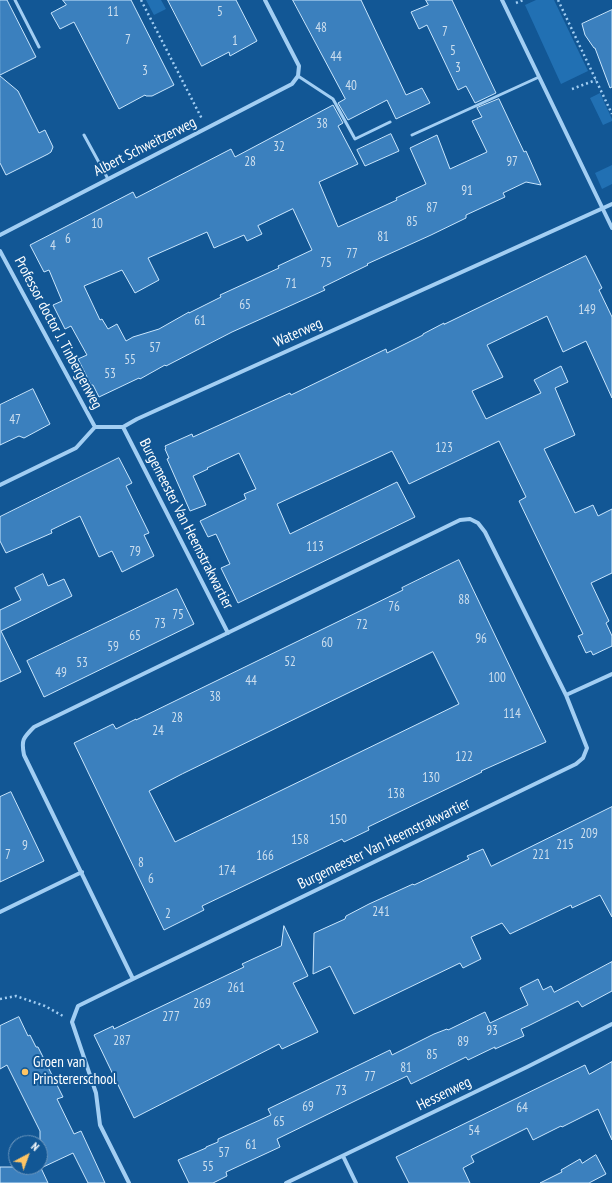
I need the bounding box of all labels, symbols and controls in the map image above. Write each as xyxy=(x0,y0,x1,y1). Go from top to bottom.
house number: 11 xyxy=(107,4,119,20)
house number: 5 xyxy=(217,4,223,20)
house number: 48 xyxy=(315,20,327,36)
house number: 7 xyxy=(442,24,448,40)
house number: 7 xyxy=(125,32,131,48)
house number: 1 xyxy=(232,33,238,49)
house number: 5 xyxy=(450,43,456,59)
house number: 44 xyxy=(330,49,342,65)
house number: 3 xyxy=(455,60,461,76)
house number: 3 xyxy=(142,63,148,79)
house number: 40 xyxy=(345,78,357,94)
street label: Albert Schweitzerweg xyxy=(91,113,199,181)
house number: 38 xyxy=(316,116,328,132)
house number: 32 xyxy=(273,139,285,155)
house number: 28 xyxy=(244,154,256,170)
house number: 97 xyxy=(506,154,518,170)
house number: 91 xyxy=(461,183,473,199)
house number: 87 xyxy=(426,200,438,216)
house number: 85 xyxy=(406,214,418,230)
house number: 10 xyxy=(91,216,103,232)
house number: 81 xyxy=(377,229,389,245)
house number: 6 xyxy=(65,231,71,247)
house number: 4 xyxy=(50,238,56,254)
house number: 77 xyxy=(346,246,358,262)
street label: Professor doctor J. Tinbergenweg xyxy=(10,254,106,412)
house number: 75 xyxy=(320,255,332,271)
house number: 71 xyxy=(285,276,297,292)
house number: 65 xyxy=(239,297,251,313)
house number: 149 xyxy=(578,302,596,318)
house number: 61 xyxy=(194,313,206,329)
street label: Waterweg xyxy=(271,314,325,352)
house number: 57 xyxy=(149,340,161,356)
house number: 55 xyxy=(124,352,136,368)
house number: 53 xyxy=(104,366,116,382)
house number: 47 xyxy=(9,412,21,428)
street label: Burgemeester Van Heemstrakwartier xyxy=(135,436,237,612)
house number: 123 xyxy=(435,440,453,456)
house number: 113 xyxy=(306,539,324,555)
house number: 79 xyxy=(129,544,141,560)
house number: 88 xyxy=(458,592,470,608)
house number: 76 xyxy=(388,599,400,615)
house number: 75 xyxy=(172,607,184,623)
house number: 73 xyxy=(154,616,166,632)
house number: 72 xyxy=(356,617,368,633)
house number: 65 xyxy=(129,628,141,644)
house number: 96 xyxy=(475,631,487,647)
house number: 60 xyxy=(321,635,333,651)
house number: 59 xyxy=(107,639,119,655)
house number: 52 xyxy=(284,654,296,670)
house number: 53 xyxy=(76,655,88,671)
house number: 49 xyxy=(55,665,67,681)
house number: 100 xyxy=(488,670,506,686)
house number: 44 xyxy=(245,673,257,689)
house number: 38 xyxy=(209,689,221,705)
house number: 114 xyxy=(503,706,521,722)
house number: 28 xyxy=(171,710,183,726)
house number: 24 xyxy=(152,723,164,739)
house number: 122 xyxy=(455,749,473,765)
house number: 130 xyxy=(422,770,440,786)
house number: 138 xyxy=(387,786,405,802)
street label: Burgemeester Van Heemstrakwartier xyxy=(295,794,473,894)
house number: 150 xyxy=(329,812,347,828)
house number: 209 xyxy=(580,826,598,842)
house number: 158 xyxy=(291,832,309,848)
house number: 215 xyxy=(556,837,574,853)
house number: 9 xyxy=(22,838,28,854)
house number: 7 xyxy=(5,847,11,863)
house number: 221 xyxy=(532,847,550,863)
house number: 166 xyxy=(256,848,274,864)
house number: 8 xyxy=(138,855,144,871)
house number: 174 xyxy=(218,863,236,879)
house number: 6 xyxy=(148,871,154,887)
house number: 241 xyxy=(372,904,390,920)
house number: 2 xyxy=(165,906,171,922)
house number: 261 xyxy=(227,980,245,996)
house number: 269 xyxy=(193,996,211,1012)
house number: 277 xyxy=(162,1009,180,1025)
house number: 93 xyxy=(486,1023,498,1039)
house number: 287 xyxy=(113,1033,131,1049)
house number: 89 xyxy=(457,1034,469,1050)
house number: 85 xyxy=(426,1047,438,1063)
place label: Groen van Prinstererschool xyxy=(33,1054,116,1089)
house number: 81 xyxy=(400,1060,412,1076)
marker: Groen van Prinstererschool xyxy=(20,1067,30,1077)
house number: 77 xyxy=(364,1069,376,1085)
street label: Hessenweg xyxy=(414,1073,474,1115)
house number: 73 xyxy=(335,1083,347,1099)
house number: 69 xyxy=(302,1099,314,1115)
house number: 64 xyxy=(516,1100,528,1116)
house number: 65 xyxy=(273,1114,285,1130)
house number: 54 xyxy=(468,1123,480,1139)
north arrow xyxy=(8,1135,48,1175)
house number: 61 xyxy=(245,1137,257,1153)
text: N xyxy=(28,1139,42,1154)
house number: 57 xyxy=(218,1145,230,1161)
house number: 55 xyxy=(202,1159,214,1175)

